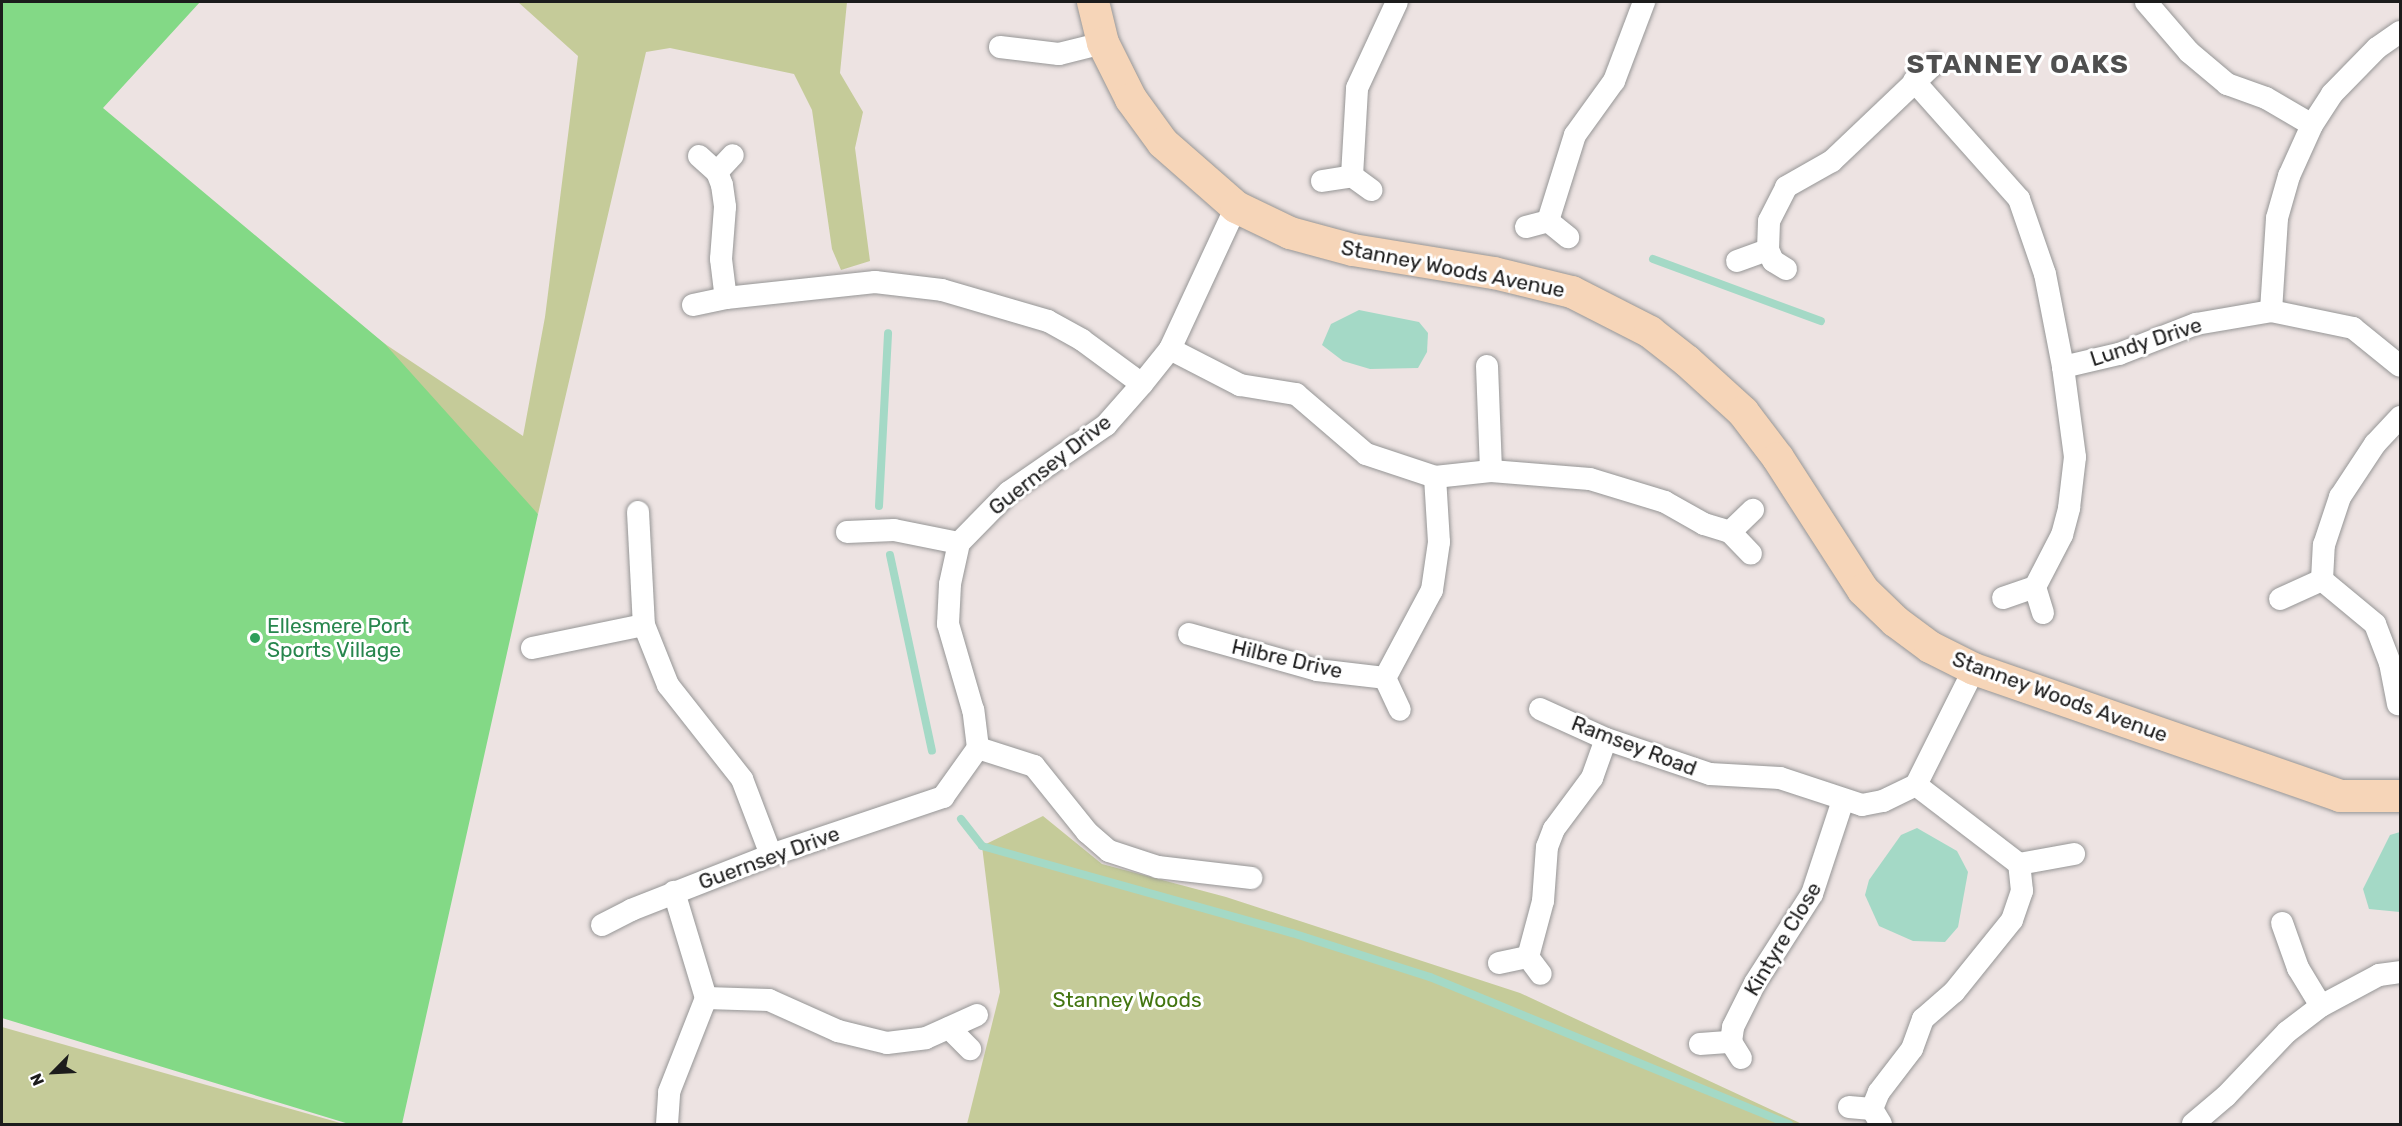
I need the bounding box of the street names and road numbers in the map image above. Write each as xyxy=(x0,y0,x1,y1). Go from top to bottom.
street label: Stanney Woods Avenue xyxy=(1338,235,1568,303)
street label: Lundy Drive xyxy=(2087,312,2205,372)
street label: Guernsey Drive xyxy=(984,409,1116,521)
street label: Hilbre Drive xyxy=(1229,634,1345,684)
street label: Stanney Woods Avenue xyxy=(1948,646,2172,748)
street label: Ramsey Road xyxy=(1568,710,1700,782)
street label: Guernsey Drive xyxy=(695,821,843,895)
street label: Kintyre Close xyxy=(1739,877,1827,1001)

